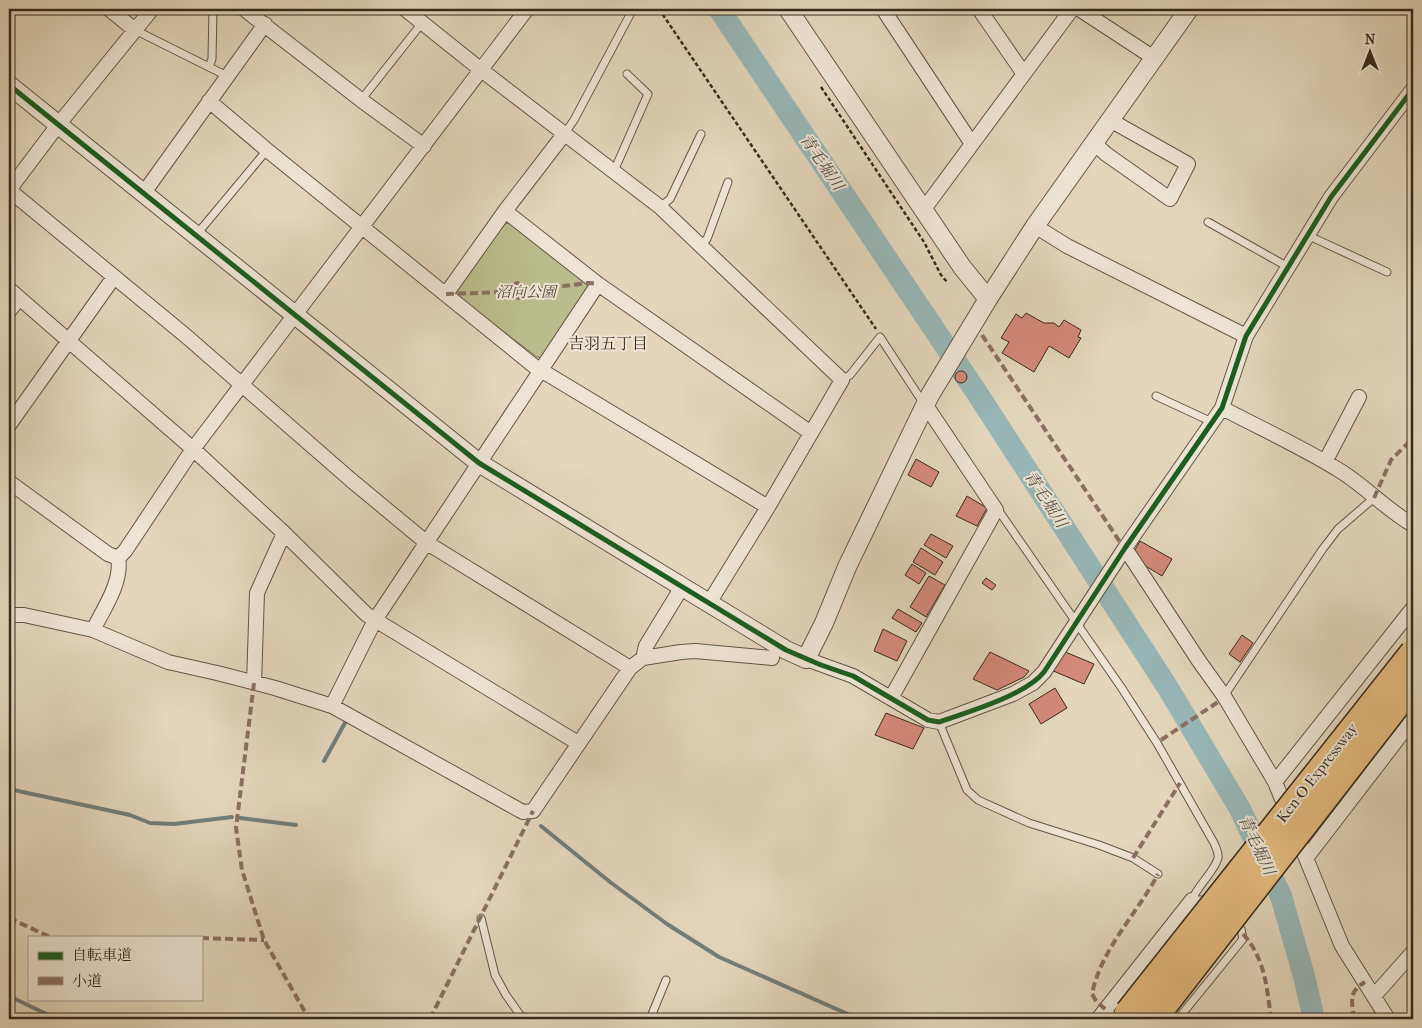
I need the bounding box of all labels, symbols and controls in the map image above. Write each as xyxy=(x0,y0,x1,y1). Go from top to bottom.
north arrow xyxy=(1344,28,1394,78)
text: N xyxy=(1365,31,1376,48)
water label: 青毛堀川 xyxy=(796,130,849,195)
park label: 沼向公園 xyxy=(496,283,559,301)
district label: 吉羽五丁目 xyxy=(568,334,648,353)
water label: 青毛堀川 xyxy=(1021,467,1072,533)
street label: Ken-O Expressway xyxy=(1273,719,1362,826)
water label: 青毛堀川 xyxy=(1235,812,1280,880)
legend xyxy=(28,936,202,1000)
text: 自転車道 xyxy=(72,946,132,964)
text: 小道 xyxy=(72,972,102,990)

